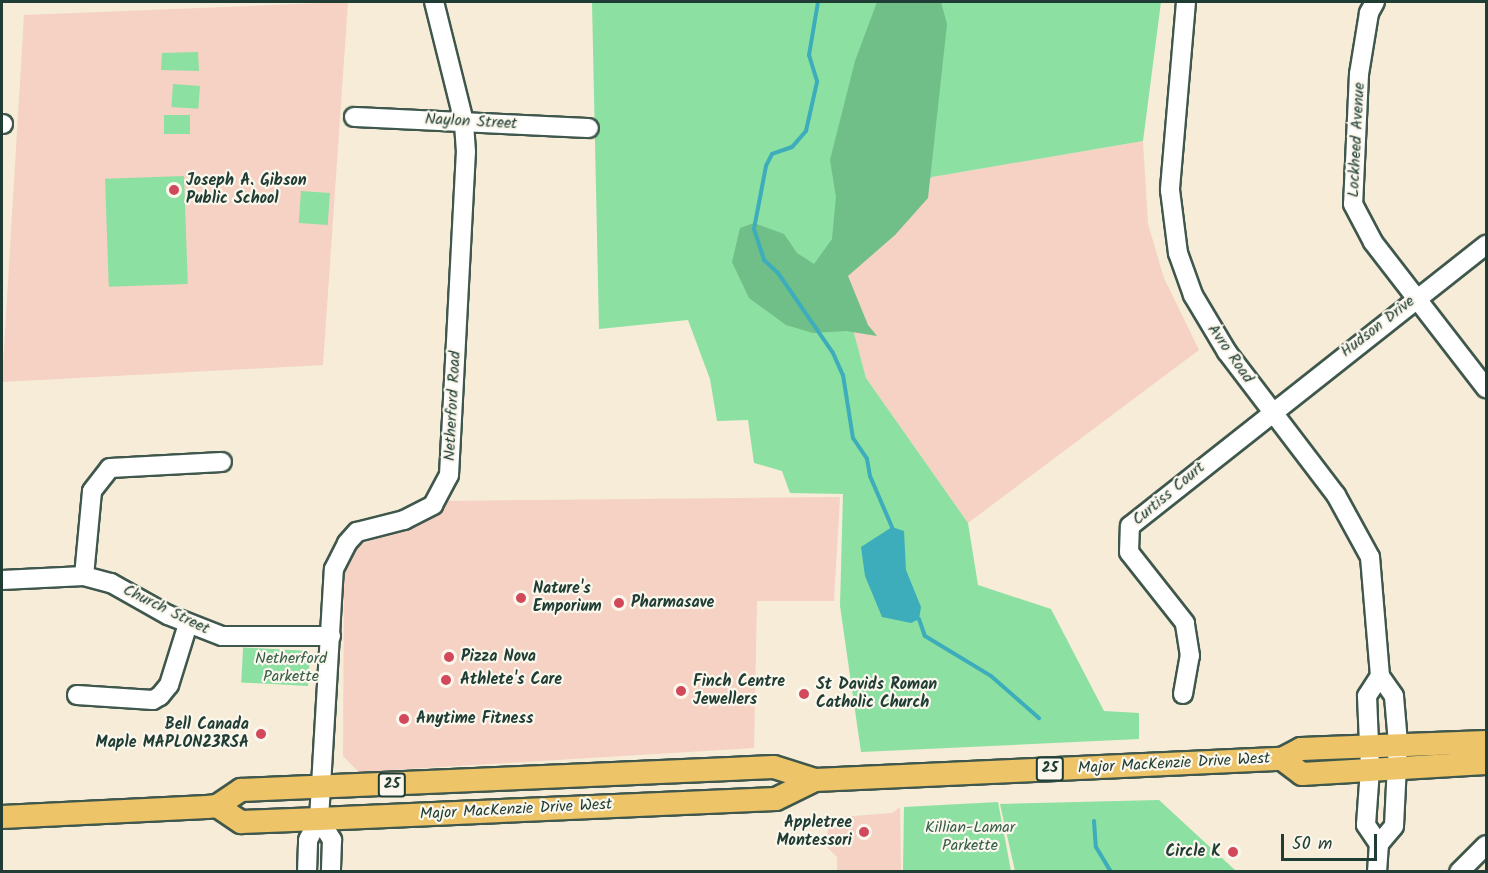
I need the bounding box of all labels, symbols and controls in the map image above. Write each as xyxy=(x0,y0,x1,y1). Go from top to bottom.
street label: Lockheed Avenue xyxy=(1344,82,1370,198)
street label: Naylon Street xyxy=(424,110,518,134)
place label: Joseph A. Gibson Public School xyxy=(186,171,307,209)
marker: Joseph A. Gibson Public School xyxy=(167,183,181,197)
street label: Hudson Drive xyxy=(1337,292,1419,362)
street label: Avro Road xyxy=(1203,321,1257,387)
street label: Netherford Road xyxy=(441,350,465,462)
street label: Curtiss Court xyxy=(1129,458,1209,530)
place label: Nature's Emporium xyxy=(533,579,602,617)
street label: Church Street xyxy=(120,581,212,639)
marker: Nature's Emporium xyxy=(514,591,528,605)
place label: Pharmasave xyxy=(631,593,714,613)
marker: Pharmasave xyxy=(612,596,626,610)
place label: Pizza Nova xyxy=(461,647,536,667)
park label: Netherford Parkette xyxy=(255,649,327,687)
marker: Pizza Nova xyxy=(442,650,456,664)
place label: Athlete's Care xyxy=(460,670,562,690)
marker: Athlete's Care xyxy=(437,671,455,689)
place label: Finch Centre Jewellers xyxy=(693,672,785,710)
place label: St Davids Roman Catholic Church xyxy=(816,675,937,713)
marker: Finch Centre Jewellers xyxy=(674,684,688,698)
marker: St Davids Roman Catholic Church xyxy=(797,687,811,701)
place label: Anytime Fitness xyxy=(416,709,533,729)
marker: Anytime Fitness xyxy=(397,712,411,726)
place label: Bell Canada Maple MAPLON23RSA xyxy=(96,715,249,753)
marker: Bell Canada Maple MAPLON23RSA xyxy=(254,727,268,741)
street label: Major MacKenzie Drive West xyxy=(1077,749,1271,779)
road number: 25 xyxy=(1035,757,1065,781)
road number: 25 xyxy=(377,773,407,797)
street label: Major MacKenzie Drive West xyxy=(419,795,613,825)
place label: Appletree Montessori xyxy=(777,813,852,851)
park label: Killian-Lamar Parkette xyxy=(925,818,1015,856)
scale bar xyxy=(1284,822,1380,860)
marker: Appletree Montessori xyxy=(857,825,871,839)
text: 50 m xyxy=(1292,830,1332,859)
place label: Circle K xyxy=(1165,842,1221,862)
marker: Circle K xyxy=(1226,845,1240,859)

